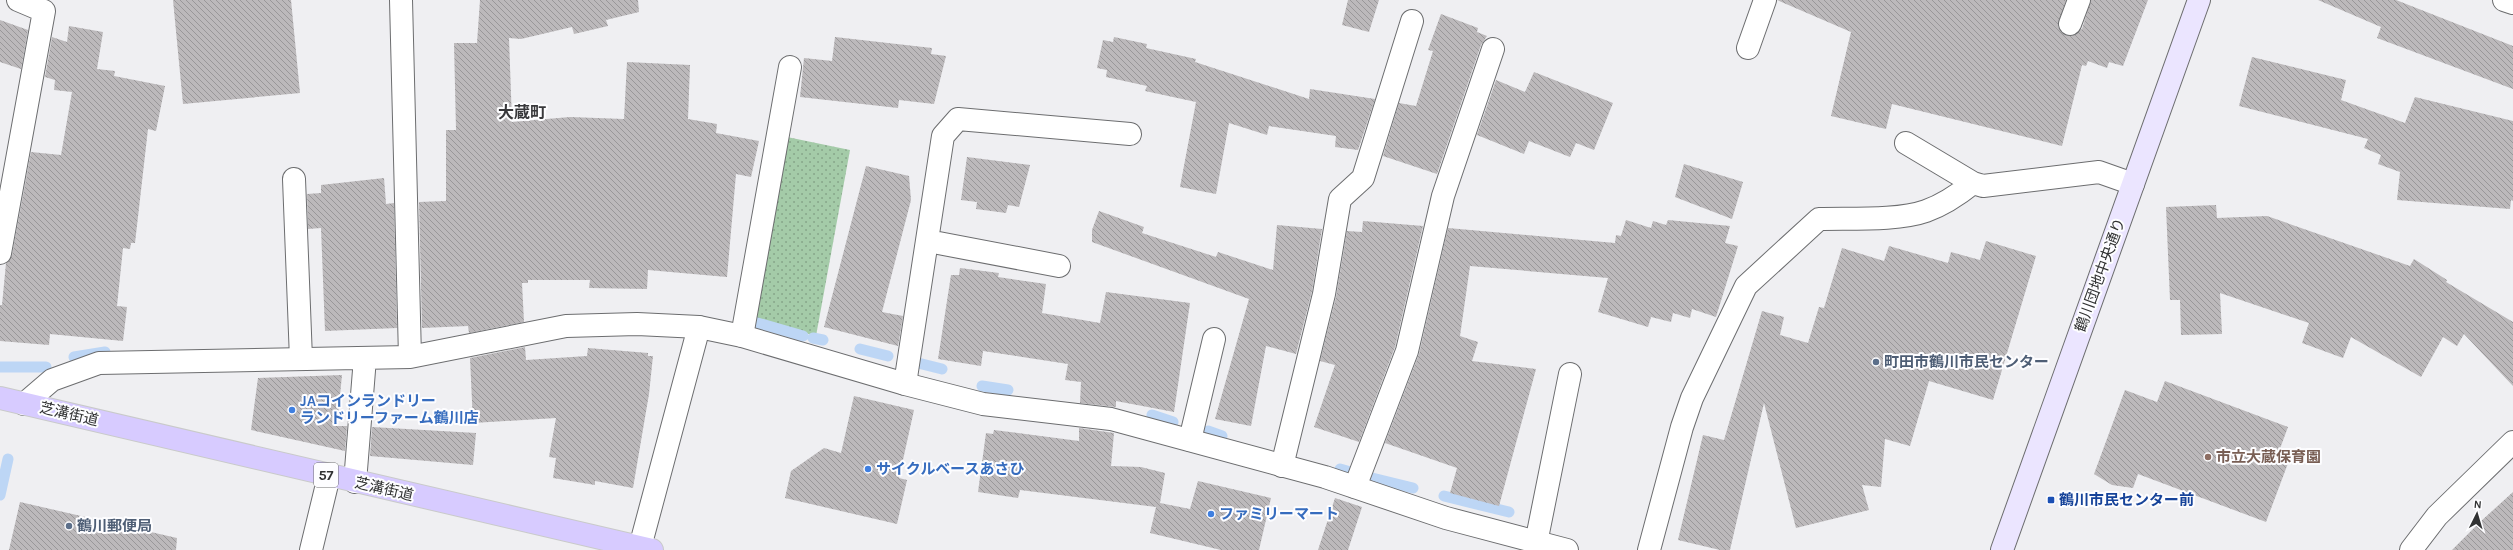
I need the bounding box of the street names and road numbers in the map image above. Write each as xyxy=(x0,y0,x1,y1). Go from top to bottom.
street label: 鶴川団地中央通り xyxy=(2071,216,2129,334)
street label: 芝溝街道 xyxy=(38,398,100,430)
road number: 57 xyxy=(314,463,338,487)
street label: 芝溝街道 xyxy=(353,473,415,505)

